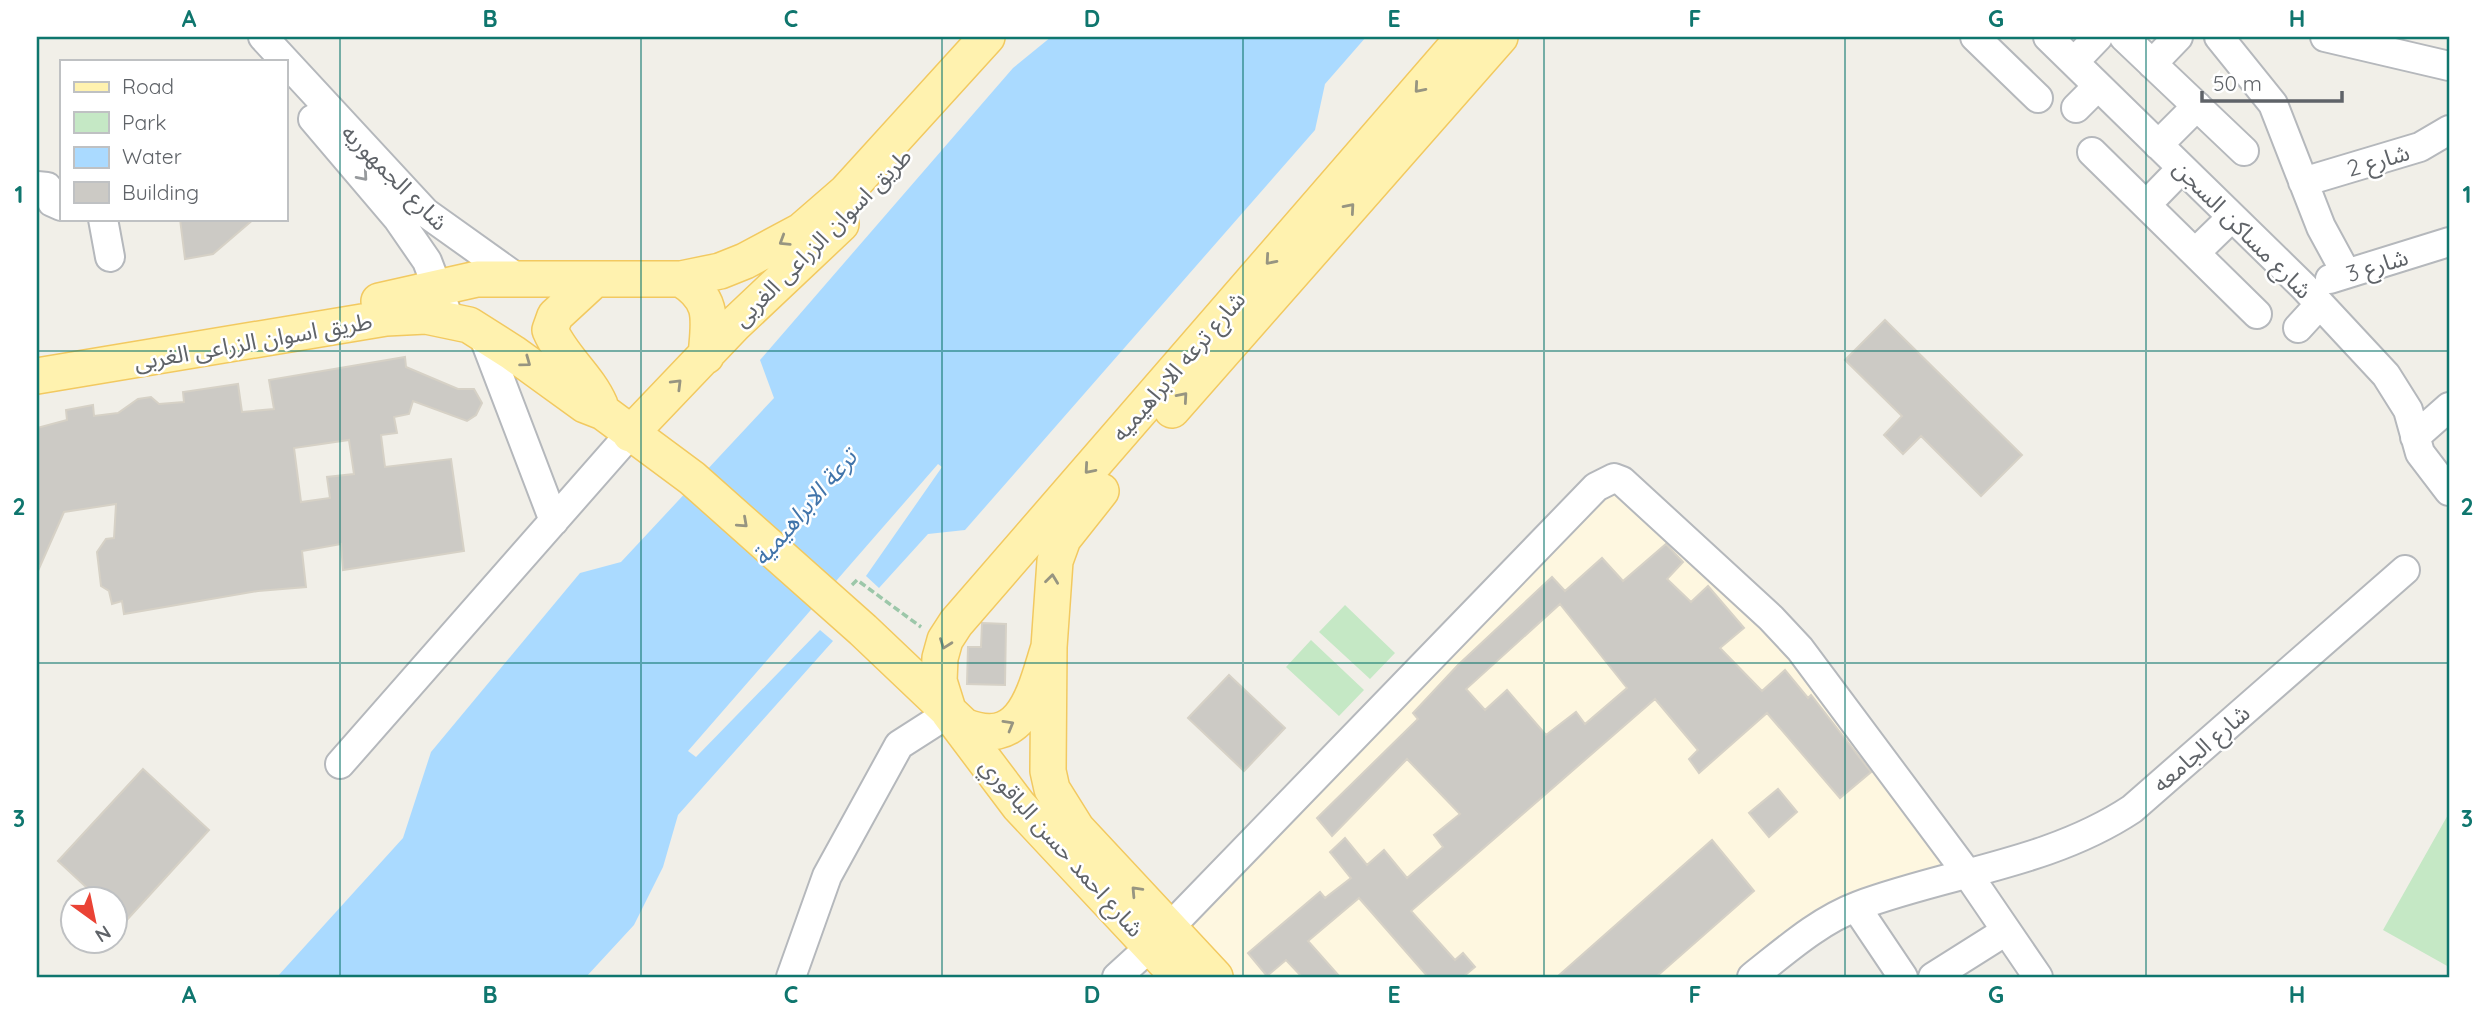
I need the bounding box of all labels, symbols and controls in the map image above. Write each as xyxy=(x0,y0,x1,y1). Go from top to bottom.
text: A xyxy=(182,4,197,33)
text: B xyxy=(482,4,498,33)
text: C xyxy=(784,4,798,33)
text: D xyxy=(1084,4,1100,33)
text: E xyxy=(1387,4,1401,33)
text: F xyxy=(1689,4,1701,33)
text: G xyxy=(1988,4,2004,33)
text: H xyxy=(2289,4,2305,33)
legend xyxy=(60,60,287,220)
scale bar xyxy=(2202,60,2342,104)
text: 50 m xyxy=(2213,70,2262,96)
text: Road xyxy=(122,73,174,99)
one-way arrow xyxy=(1415,80,1427,93)
text: Park xyxy=(122,109,166,135)
street label: شارع الجمهوريه xyxy=(334,118,454,238)
street label: شارع 2 xyxy=(2343,137,2414,186)
street label: طريق اسوان الزراعى الغربى xyxy=(726,141,918,333)
text: Water xyxy=(122,143,182,169)
street label: شارع مساكن السجن xyxy=(2165,154,2318,307)
one-way arrow xyxy=(355,168,367,181)
text: Building xyxy=(122,179,199,205)
text: 1 xyxy=(15,180,23,209)
text: 1 xyxy=(2463,180,2471,209)
one-way arrow xyxy=(1342,203,1354,216)
one-way arrow xyxy=(779,233,792,246)
street label: شارع 3 xyxy=(2343,242,2412,291)
one-way arrow xyxy=(1266,252,1278,265)
street label: شارع ترعه الابراهيميه xyxy=(1105,285,1253,449)
street label: طريق اسوان الزراعى الغربى xyxy=(132,306,374,376)
one-way arrow xyxy=(518,354,531,366)
one-way arrow xyxy=(669,380,682,393)
one-way arrow xyxy=(1175,392,1187,405)
water label: ترعة الابراهيمية xyxy=(745,440,865,571)
one-way arrow xyxy=(1085,461,1097,474)
text: 2 xyxy=(12,492,26,521)
text: 2 xyxy=(2460,492,2474,521)
one-way arrow xyxy=(735,515,748,527)
one-way arrow xyxy=(1045,573,1060,584)
one-way arrow xyxy=(939,637,953,650)
street label: شارع الجامعه xyxy=(2147,698,2257,800)
one-way arrow xyxy=(1002,720,1015,733)
street label: شارع احمد حسن الباقوري xyxy=(971,751,1150,945)
text: 3 xyxy=(13,804,25,833)
text: 3 xyxy=(2461,804,2473,833)
north arrow xyxy=(60,884,130,954)
one-way arrow xyxy=(1131,886,1144,899)
text: N xyxy=(91,920,116,948)
text: A xyxy=(182,980,197,1009)
text: B xyxy=(482,980,498,1009)
text: C xyxy=(784,980,798,1009)
text: D xyxy=(1084,980,1100,1009)
text: E xyxy=(1387,980,1401,1009)
text: F xyxy=(1689,980,1701,1009)
text: G xyxy=(1988,980,2004,1009)
text: H xyxy=(2289,980,2305,1009)

